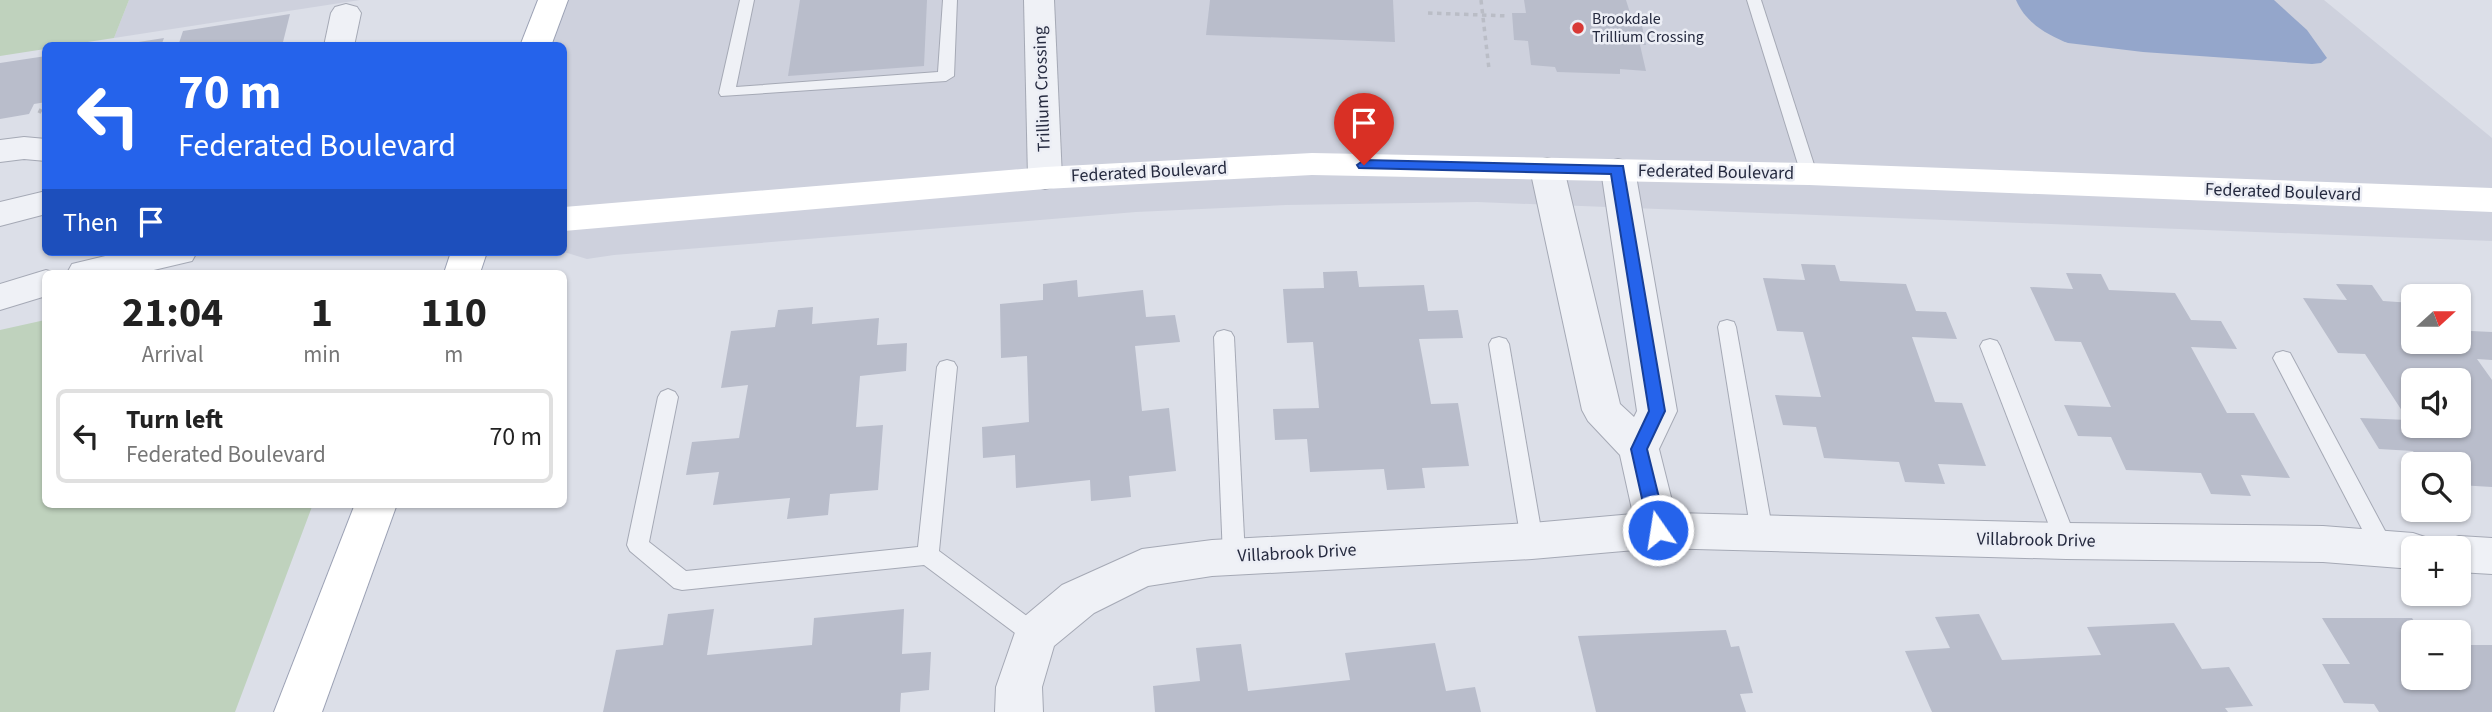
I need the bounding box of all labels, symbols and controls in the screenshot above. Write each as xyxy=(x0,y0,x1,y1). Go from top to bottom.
place label: Brookdale Trillium Crossing xyxy=(1592,8,1704,48)
marker: Brookdale Trillium Crossing xyxy=(1570,20,1586,36)
street label: Trillium Crossing xyxy=(1027,26,1057,152)
text: 70 m xyxy=(178,58,282,128)
icon: left xyxy=(63,70,154,161)
pin xyxy=(1334,93,1394,165)
icon: arrive xyxy=(1345,104,1383,142)
text: Federated Boulevard xyxy=(178,123,456,169)
street label: Federated Boulevard xyxy=(1070,155,1228,189)
street label: Federated Boulevard xyxy=(1638,158,1794,186)
street label: Federated Boulevard xyxy=(2204,177,2362,207)
icon: arrive xyxy=(132,203,170,241)
text: Then xyxy=(63,204,118,241)
text: 21:04 xyxy=(122,283,223,343)
text: 1 xyxy=(311,283,333,343)
text: 110 xyxy=(420,283,487,343)
north arrow xyxy=(2401,284,2471,354)
map controls xyxy=(2401,284,2471,690)
text: Arrival xyxy=(142,338,204,371)
text: min xyxy=(303,338,341,371)
text: m xyxy=(444,338,463,371)
button: sound xyxy=(2401,368,2471,438)
text: Turn left xyxy=(126,401,223,438)
icon: left xyxy=(67,417,105,455)
text: 70 m xyxy=(489,418,542,455)
text: Federated Boulevard xyxy=(126,438,326,471)
button: search xyxy=(2401,452,2471,522)
position arrow xyxy=(1621,493,1695,567)
street label: Villabrook Drive xyxy=(1976,526,2096,554)
button: + xyxy=(2401,536,2471,606)
street label: Villabrook Drive xyxy=(1237,537,1357,569)
button: − xyxy=(2401,620,2471,690)

